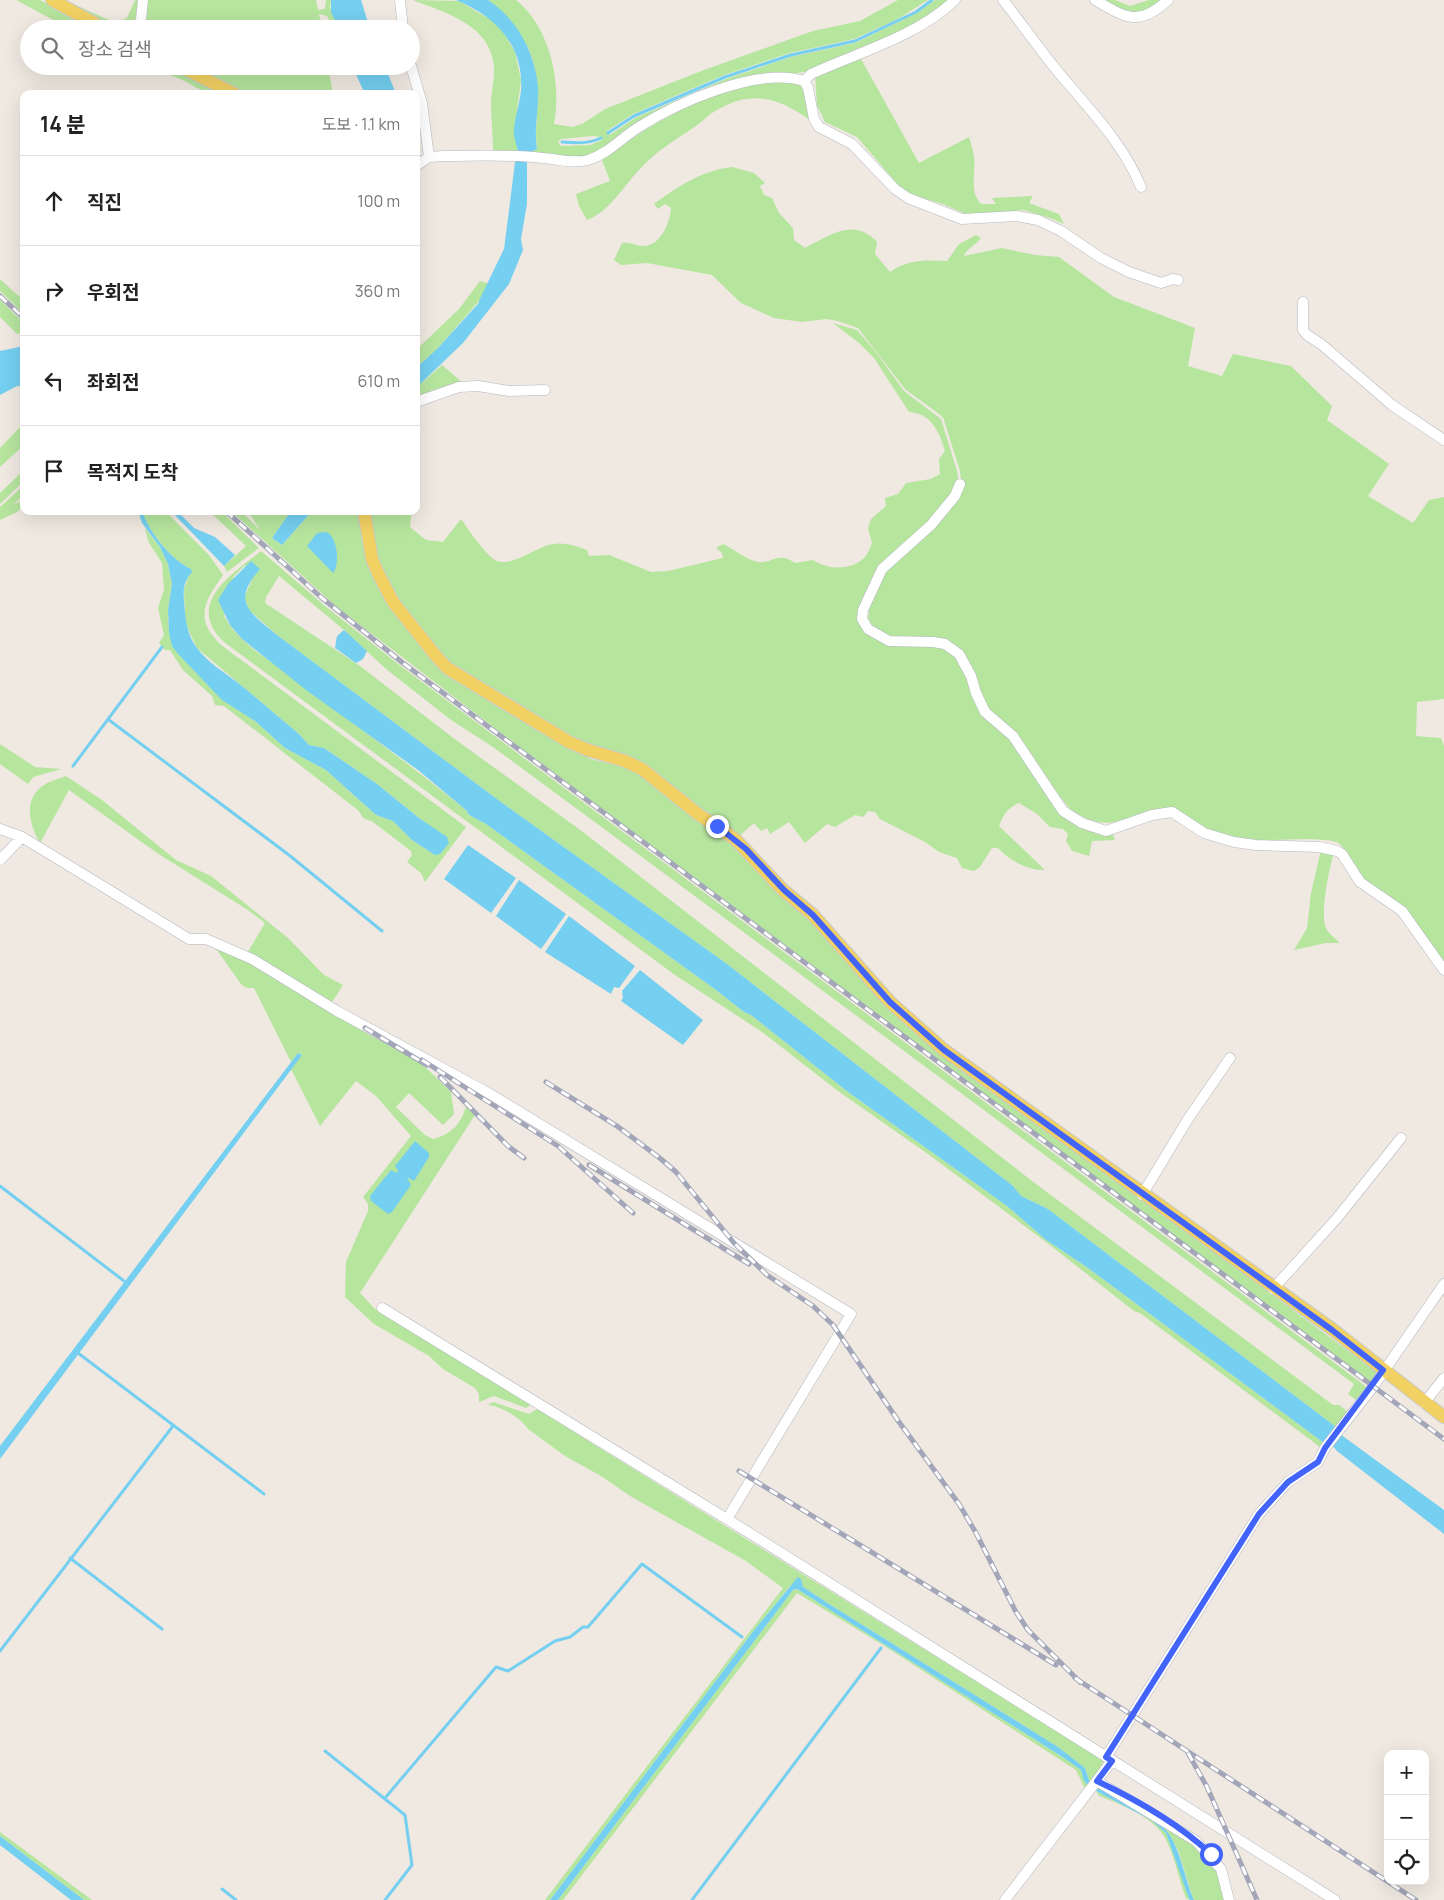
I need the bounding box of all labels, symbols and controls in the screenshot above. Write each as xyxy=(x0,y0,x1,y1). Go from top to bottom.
search box xyxy=(20,20,420,75)
icon: search xyxy=(38,34,66,62)
text: 장소 검색 xyxy=(78,36,152,62)
text: 14 분 xyxy=(40,110,86,138)
text: 도보 · 1.1 km xyxy=(322,113,400,135)
icon: ahead xyxy=(40,187,68,215)
text: 직진 xyxy=(87,189,122,215)
text: 100 m xyxy=(357,190,400,212)
icon: right xyxy=(40,277,68,305)
text: 우회전 xyxy=(87,279,139,305)
text: 360 m xyxy=(355,280,400,302)
icon: left xyxy=(40,367,68,395)
text: 좌회전 xyxy=(87,369,139,395)
text: 610 m xyxy=(358,370,400,392)
icon: arrive xyxy=(40,457,68,485)
text: 목적지 도착 xyxy=(87,459,178,485)
route end xyxy=(706,815,729,838)
map controls xyxy=(1384,1750,1429,1885)
button: + xyxy=(1384,1750,1429,1795)
button: − xyxy=(1384,1795,1429,1840)
button: locate xyxy=(1384,1840,1429,1885)
route start xyxy=(1200,1843,1223,1866)

